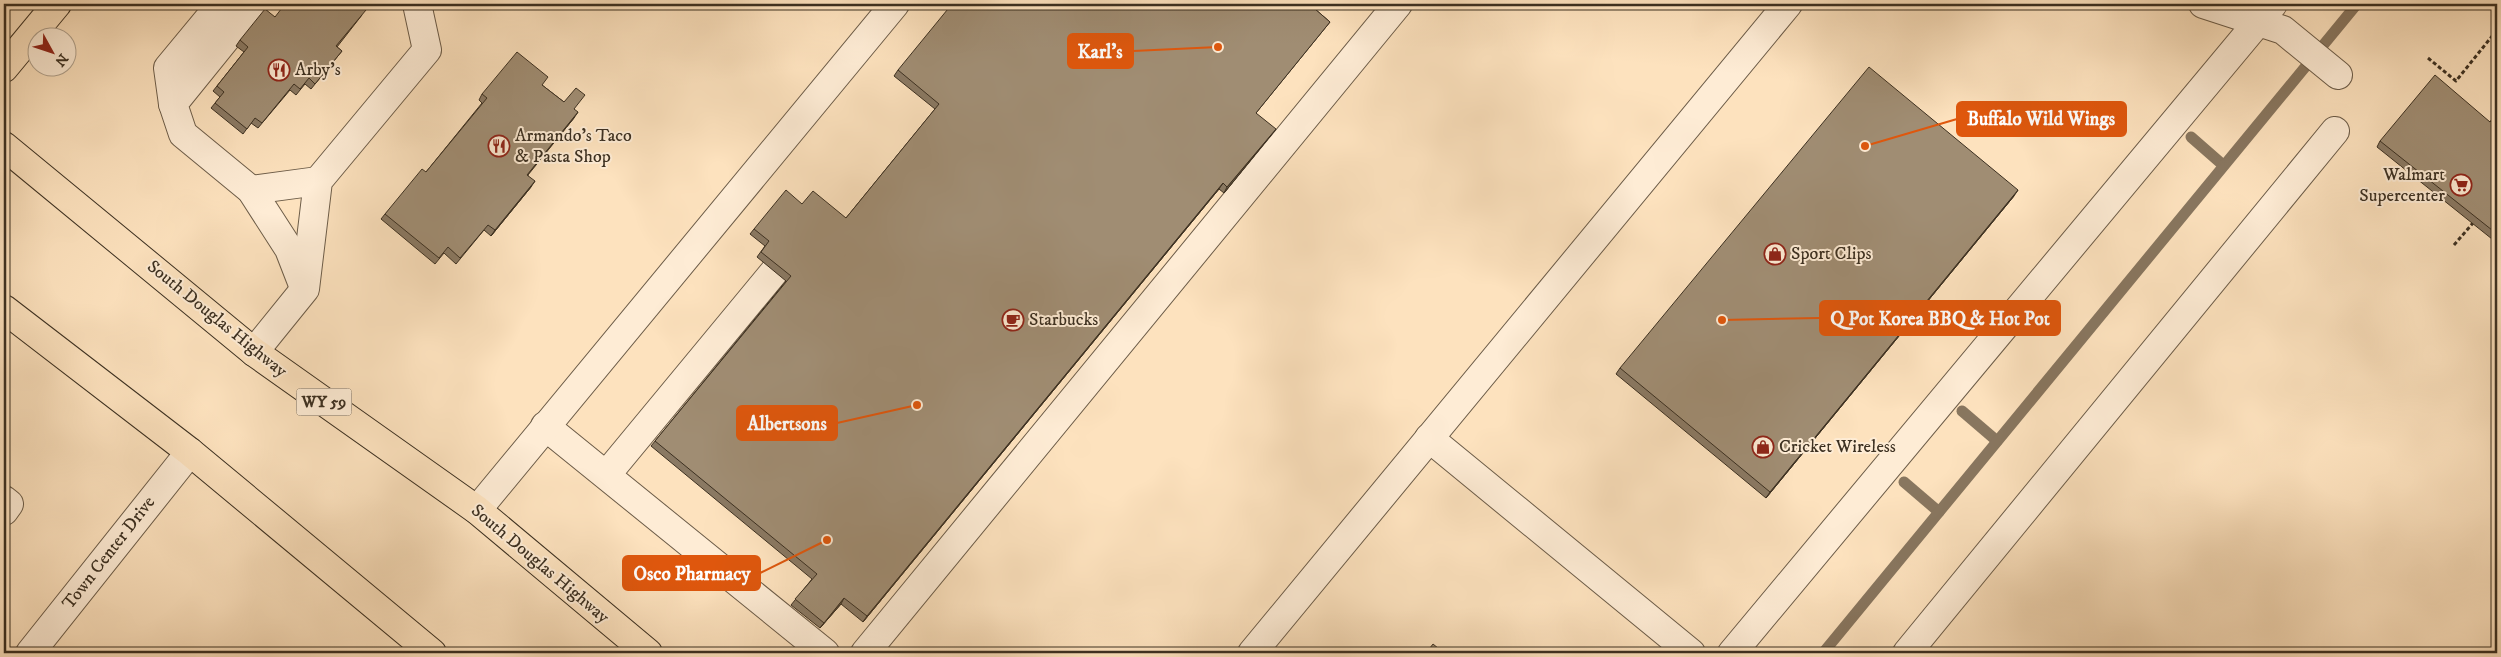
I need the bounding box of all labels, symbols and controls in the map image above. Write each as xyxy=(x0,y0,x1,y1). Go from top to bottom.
north arrow xyxy=(28,28,78,78)
callout: Karl's xyxy=(1068,34,1133,68)
text: Karl's xyxy=(1077,41,1123,64)
text: N xyxy=(50,50,72,70)
restaurant icon: Arby's xyxy=(267,58,291,82)
place label: Arby's xyxy=(295,59,341,81)
callout: Buffalo Wild Wings xyxy=(1957,102,2126,136)
text: Buffalo Wild Wings xyxy=(1967,108,2116,131)
place label: Armando's Taco & Pasta Shop xyxy=(515,125,632,168)
restaurant icon: Armando's Taco & Pasta Shop xyxy=(487,134,511,158)
place label: Walmart Supercenter xyxy=(2359,164,2445,207)
supermarket icon: Walmart Supercenter xyxy=(2449,173,2473,197)
shop icon: Sport Clips xyxy=(1763,242,1787,266)
place label: Sport Clips xyxy=(1791,243,1872,265)
street label: South Douglas Highway xyxy=(142,256,292,383)
callout: Q Pot Korea BBQ & Hot Pot xyxy=(1820,301,2060,335)
cafe icon: Starbucks xyxy=(1001,308,1025,332)
text: Q Pot Korea BBQ & Hot Pot xyxy=(1830,308,2051,331)
place label: Starbucks xyxy=(1029,309,1098,331)
road number: WY 59 xyxy=(296,388,352,416)
callout: Albertsons xyxy=(737,406,837,440)
text: Albertsons xyxy=(746,413,827,436)
shop icon: Cricket Wireless xyxy=(1751,435,1775,459)
place label: Cricket Wireless xyxy=(1779,436,1896,458)
street label: Town Center Drive xyxy=(58,492,160,614)
street label: South Douglas Highway xyxy=(466,500,614,629)
callout: Osco Pharmacy xyxy=(623,556,760,590)
text: Osco Pharmacy xyxy=(634,563,751,586)

